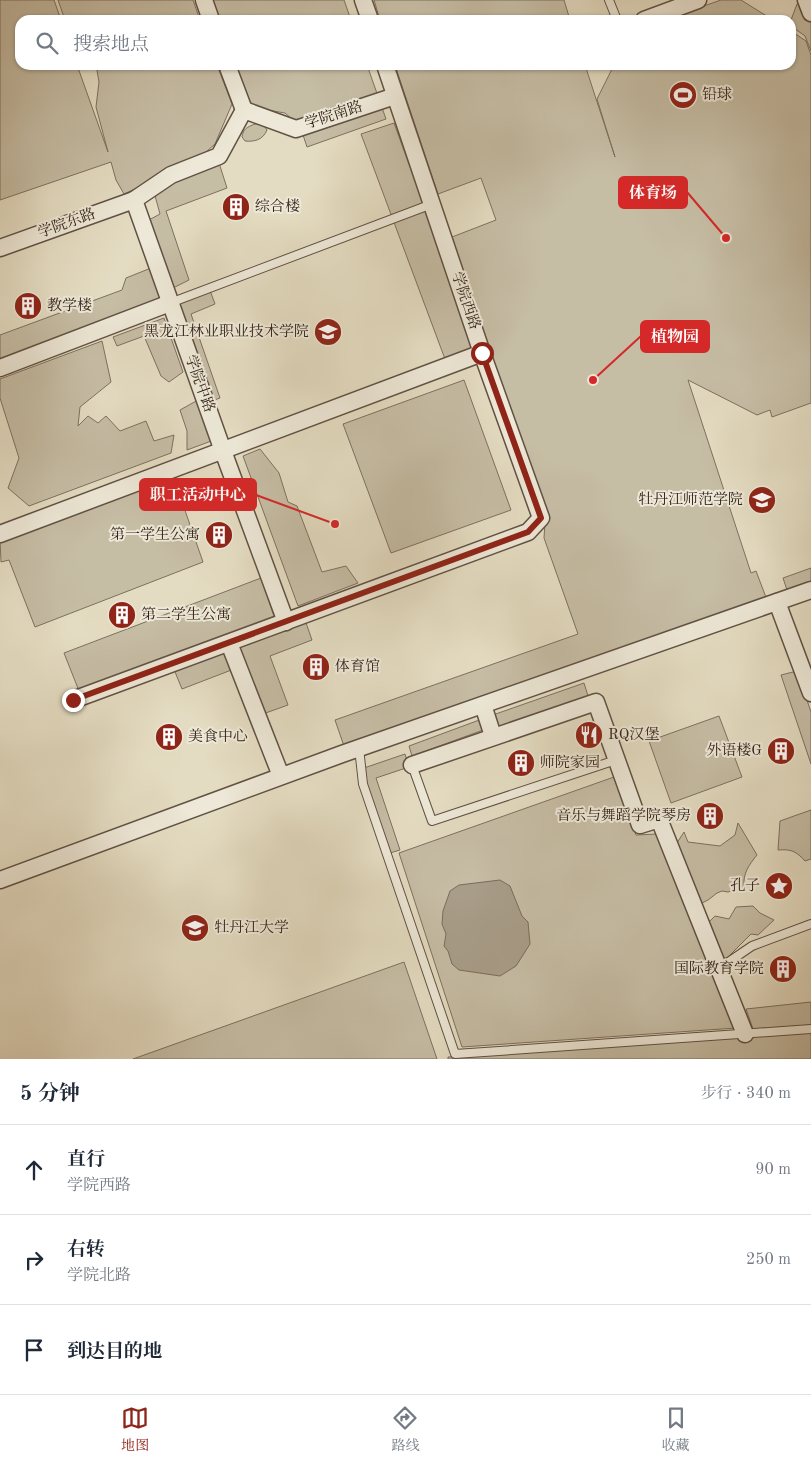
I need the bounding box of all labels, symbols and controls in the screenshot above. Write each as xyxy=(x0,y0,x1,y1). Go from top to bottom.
search box xyxy=(15,15,796,70)
icon: search xyxy=(33,29,61,57)
text: 搜索地点 xyxy=(73,36,149,55)
sports icon: 铅球 xyxy=(668,80,698,110)
place label: 铅球 xyxy=(702,86,732,103)
street label: 学院南路 xyxy=(303,98,365,132)
callout: 体育场 xyxy=(619,177,687,208)
text: 体育场 xyxy=(629,183,677,202)
building icon: 综合楼 xyxy=(221,192,251,222)
place label: 综合楼 xyxy=(255,198,300,215)
street label: 学院东路 xyxy=(36,205,98,241)
street label: 学院西路 xyxy=(448,270,484,332)
building icon: 教学楼 xyxy=(13,291,43,321)
place label: 教学楼 xyxy=(47,297,92,314)
school or university icon: 黑龙江林业职业技术学院 xyxy=(313,317,343,347)
callout: 植物园 xyxy=(641,321,709,352)
place label: 黑龙江林业职业技术学院 xyxy=(144,323,309,340)
text: 植物园 xyxy=(651,328,699,346)
route start xyxy=(471,342,494,365)
street label: 学院中路 xyxy=(182,353,218,415)
callout: 职工活动中心 xyxy=(140,479,256,510)
school or university icon: 牡丹江师范学院 xyxy=(747,485,777,515)
text: 职工活动中心 xyxy=(150,486,246,504)
place label: 牡丹江师范学院 xyxy=(638,491,743,508)
building icon: 第一学生公寓 xyxy=(204,520,234,550)
place label: 第一学生公寓 xyxy=(110,526,200,543)
building icon: 第二学生公寓 xyxy=(107,600,137,630)
place label: 第二学生公寓 xyxy=(141,606,231,623)
building icon: 体育馆 xyxy=(301,652,331,682)
place label: 体育馆 xyxy=(335,658,380,675)
route end xyxy=(62,689,85,712)
restaurant icon: RQ汉堡 xyxy=(574,720,604,750)
building icon: 美食中心 xyxy=(154,722,184,752)
place label: RQ汉堡 xyxy=(608,726,659,743)
place label: 美食中心 xyxy=(188,728,248,745)
building icon: 外语楼G xyxy=(766,736,796,766)
place label: 外语楼G xyxy=(706,742,762,759)
building icon: 师院家园 xyxy=(506,748,536,778)
place label: 师院家园 xyxy=(540,754,600,771)
building icon: 音乐与舞蹈学院琴房 xyxy=(695,801,725,831)
place label: 音乐与舞蹈学院琴房 xyxy=(556,807,691,824)
place icon: 孔子 xyxy=(764,871,794,901)
place label: 孔子 xyxy=(730,877,760,894)
school or university icon: 牡丹江大学 xyxy=(180,913,210,943)
place label: 牡丹江大学 xyxy=(214,919,289,936)
building icon: 国际教育学院 xyxy=(768,954,798,984)
place label: 国际教育学院 xyxy=(674,960,764,977)
text: 5 分钟 xyxy=(20,1084,80,1105)
text: 步行 · 340 m xyxy=(701,1086,791,1102)
text: 直行 xyxy=(67,1151,105,1170)
icon: ahead xyxy=(20,1156,48,1184)
text: 90 m xyxy=(755,1162,791,1178)
text: 学院西路 xyxy=(67,1178,131,1194)
text: 右转 xyxy=(67,1241,105,1260)
icon: right xyxy=(20,1246,48,1274)
text: 250 m xyxy=(746,1252,791,1268)
text: 学院北路 xyxy=(67,1268,131,1284)
icon: arrive xyxy=(20,1336,48,1364)
text: 到达目的地 xyxy=(67,1343,162,1362)
tab: 地图 xyxy=(121,1404,149,1455)
tab: 路线 xyxy=(391,1404,419,1455)
tab: 收藏 xyxy=(662,1404,690,1455)

